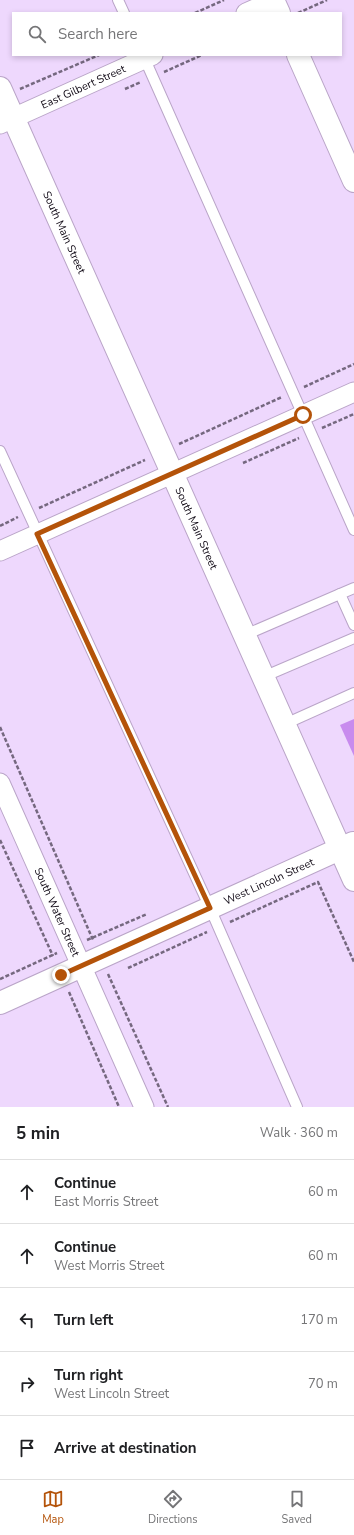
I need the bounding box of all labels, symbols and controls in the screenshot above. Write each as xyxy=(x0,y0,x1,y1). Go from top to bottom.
search box xyxy=(12,12,342,56)
icon: search xyxy=(26,23,48,45)
text: Search here xyxy=(58,24,138,44)
street label: East Gilbert Street xyxy=(38,61,128,113)
street label: South Main Street xyxy=(39,189,89,276)
route start xyxy=(294,406,312,424)
street label: South Main Street xyxy=(171,485,221,572)
street label: West Lincoln Street xyxy=(221,855,317,909)
street label: South Water Street xyxy=(30,865,83,959)
route end xyxy=(52,966,70,984)
text: 5 min xyxy=(16,1122,60,1145)
text: Walk · 360 m xyxy=(260,1124,338,1142)
text: Continue xyxy=(54,1173,116,1193)
icon: ahead xyxy=(16,1181,38,1203)
text: 60 m xyxy=(308,1183,338,1201)
text: East Morris Street xyxy=(54,1193,158,1211)
text: Continue xyxy=(54,1237,116,1257)
icon: ahead xyxy=(16,1245,38,1267)
text: 60 m xyxy=(308,1247,338,1265)
text: West Morris Street xyxy=(54,1257,164,1275)
icon: left xyxy=(16,1309,38,1331)
text: Turn left xyxy=(54,1310,113,1330)
text: 170 m xyxy=(300,1311,338,1329)
text: Turn right xyxy=(54,1365,123,1385)
icon: right xyxy=(16,1373,38,1395)
text: 70 m xyxy=(308,1375,338,1393)
text: West Lincoln Street xyxy=(54,1385,169,1403)
icon: arrive xyxy=(16,1437,38,1459)
text: Arrive at destination xyxy=(54,1438,197,1458)
tab: Map xyxy=(42,1488,64,1527)
tab: Directions xyxy=(148,1488,198,1527)
tab: Saved xyxy=(282,1488,312,1527)

